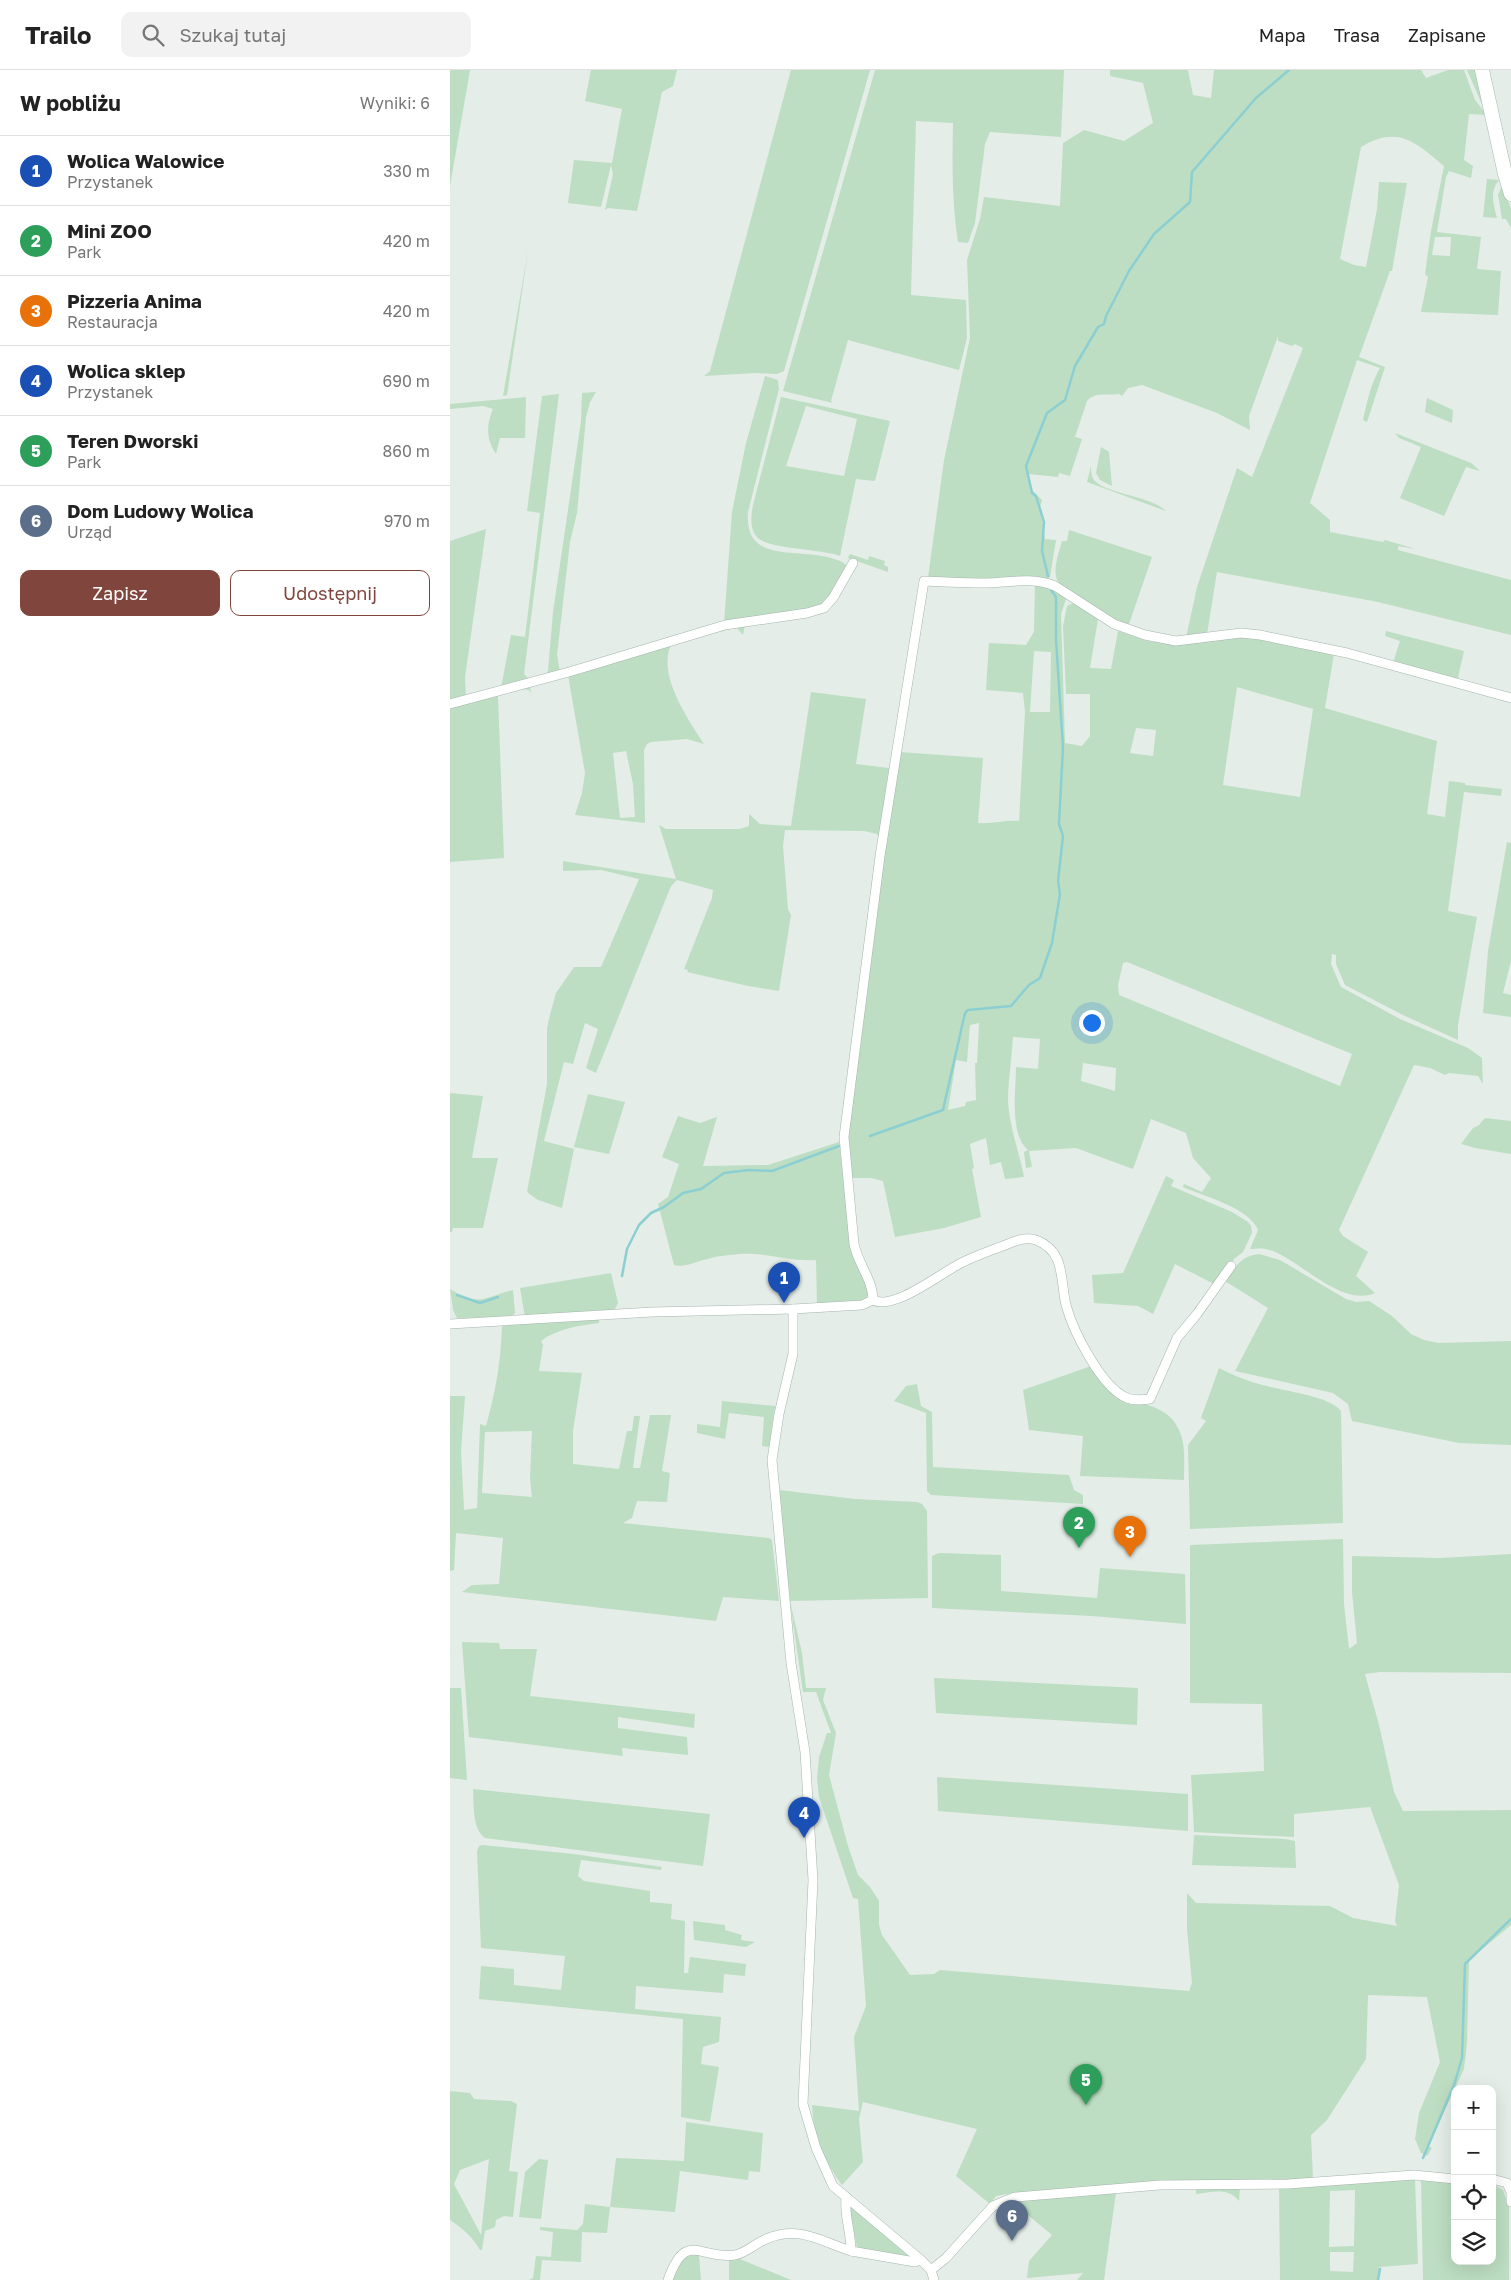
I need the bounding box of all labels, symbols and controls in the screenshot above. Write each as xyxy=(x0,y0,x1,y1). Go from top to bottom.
search box xyxy=(121,12,471,57)
text: Trailo xyxy=(25,20,91,49)
icon: search xyxy=(139,21,167,49)
text: Szukaj tutaj xyxy=(179,23,286,46)
text: Mapa xyxy=(1259,24,1306,46)
text: Trasa xyxy=(1334,24,1380,46)
text: Zapisane xyxy=(1408,24,1486,46)
text: W pobliżu xyxy=(20,90,121,116)
text: Wyniki: 6 xyxy=(360,93,430,113)
text: Wolica Walowice xyxy=(67,149,224,172)
text: 1 xyxy=(32,161,40,181)
text: 330 m xyxy=(383,161,430,181)
text: Przystanek xyxy=(67,172,153,192)
text: Mini ZOO xyxy=(67,219,152,242)
text: 2 xyxy=(31,231,41,251)
text: 420 m xyxy=(383,231,430,251)
text: Park xyxy=(67,242,102,262)
text: Pizzeria Anima xyxy=(67,289,202,312)
text: 3 xyxy=(31,301,41,321)
text: 420 m xyxy=(383,301,430,321)
text: Restauracja xyxy=(67,312,158,332)
text: Wolica sklep xyxy=(67,359,186,382)
text: 4 xyxy=(31,371,41,391)
text: 690 m xyxy=(383,371,430,391)
text: Przystanek xyxy=(67,382,153,402)
text: Teren Dworski xyxy=(67,429,199,452)
text: 5 xyxy=(31,441,41,461)
text: 860 m xyxy=(382,441,430,461)
text: Park xyxy=(67,452,102,472)
text: Dom Ludowy Wolica xyxy=(67,499,254,522)
text: 6 xyxy=(31,511,41,531)
text: 970 m xyxy=(384,511,430,531)
text: Urząd xyxy=(67,522,112,542)
button: Zapisz xyxy=(20,570,220,616)
button: Udostępnij xyxy=(230,570,430,616)
your location xyxy=(1079,1010,1105,1036)
pin: 1 xyxy=(768,1262,800,1303)
pin: 2 xyxy=(1063,1507,1095,1548)
pin: 3 xyxy=(1114,1516,1146,1557)
pin: 4 xyxy=(788,1797,820,1838)
pin: 5 xyxy=(1070,2064,1102,2105)
map controls xyxy=(1451,2085,1496,2265)
button: + xyxy=(1451,2085,1496,2130)
button: − xyxy=(1451,2130,1496,2175)
button: locate xyxy=(1451,2175,1496,2220)
pin: 6 xyxy=(996,2200,1028,2241)
button: layers xyxy=(1451,2220,1496,2265)

